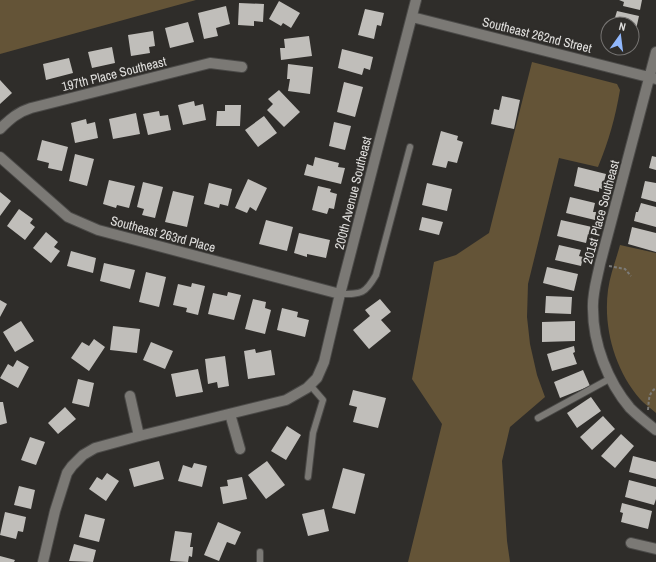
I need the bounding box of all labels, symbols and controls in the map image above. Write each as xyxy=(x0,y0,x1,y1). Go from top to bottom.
street label: Southeast 262nd Street xyxy=(481,13,593,57)
north arrow xyxy=(600,16,640,56)
text: N xyxy=(618,19,627,34)
street label: 197th Place Southeast xyxy=(60,53,168,95)
street label: 200th Avenue Southeast xyxy=(331,135,375,251)
street label: 201st Place Southeast xyxy=(579,158,623,266)
street label: Southeast 263rd Place xyxy=(109,212,217,256)

